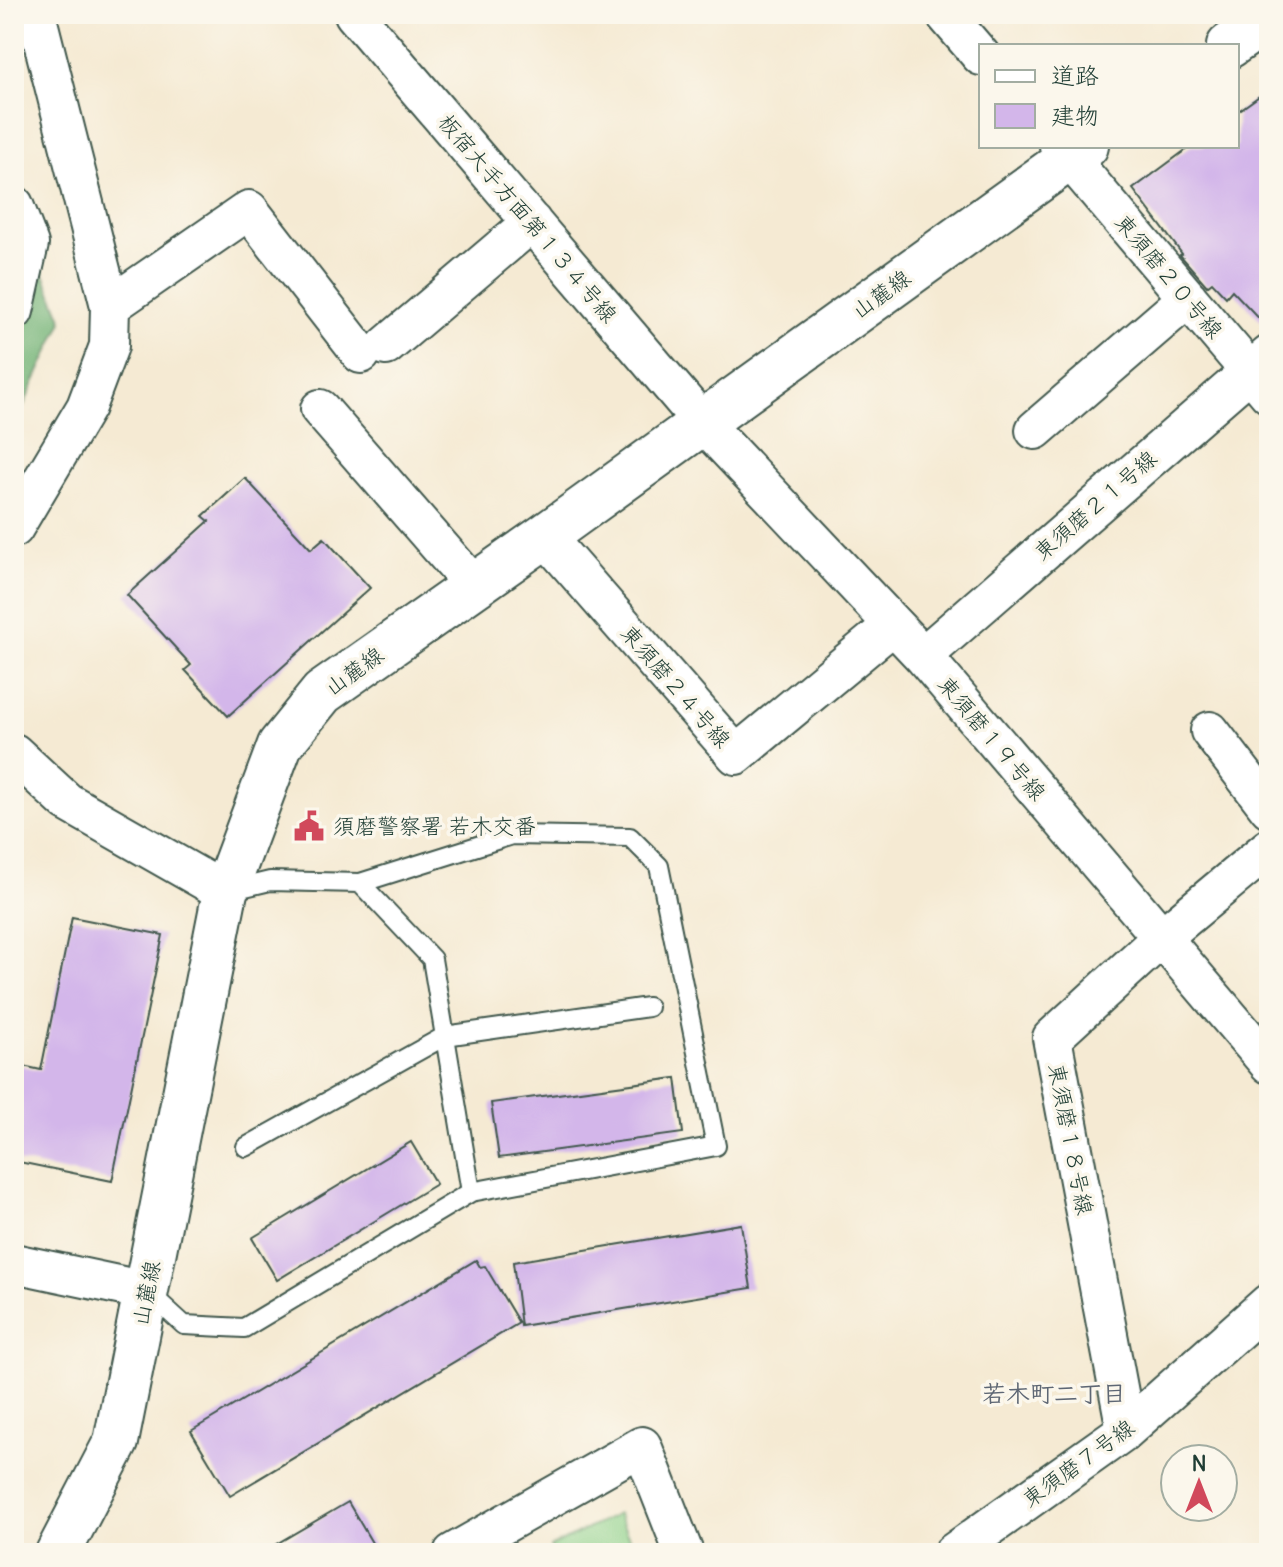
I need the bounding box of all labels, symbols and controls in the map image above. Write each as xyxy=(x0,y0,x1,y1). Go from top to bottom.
legend xyxy=(979,44,1239,148)
text: 道路 xyxy=(1051,60,1099,90)
text: 建物 xyxy=(1051,100,1099,130)
street label: 板宿大手方面第１３４号線 xyxy=(432,108,624,328)
street label: 東須磨２０号線 xyxy=(1109,208,1229,344)
street label: 山麓線 xyxy=(846,263,916,325)
street label: 東須磨２１号線 xyxy=(1028,444,1162,566)
street label: 東須磨２４号線 xyxy=(615,619,737,753)
street label: 山麓線 xyxy=(319,640,389,702)
street label: 東須磨１９号線 xyxy=(932,670,1052,806)
public building icon: 須磨警察署 若木交番 xyxy=(292,809,326,843)
place label: 須磨警察署 若木交番 xyxy=(333,812,536,840)
street label: 東須磨１８号線 xyxy=(1043,1061,1099,1217)
street label: 山麓線 xyxy=(126,1258,166,1328)
district label: 若木町二丁目 xyxy=(982,1378,1126,1408)
street label: 東須磨７号線 xyxy=(1016,1413,1140,1513)
north arrow xyxy=(1159,1443,1239,1523)
text: N xyxy=(1191,1449,1207,1477)

